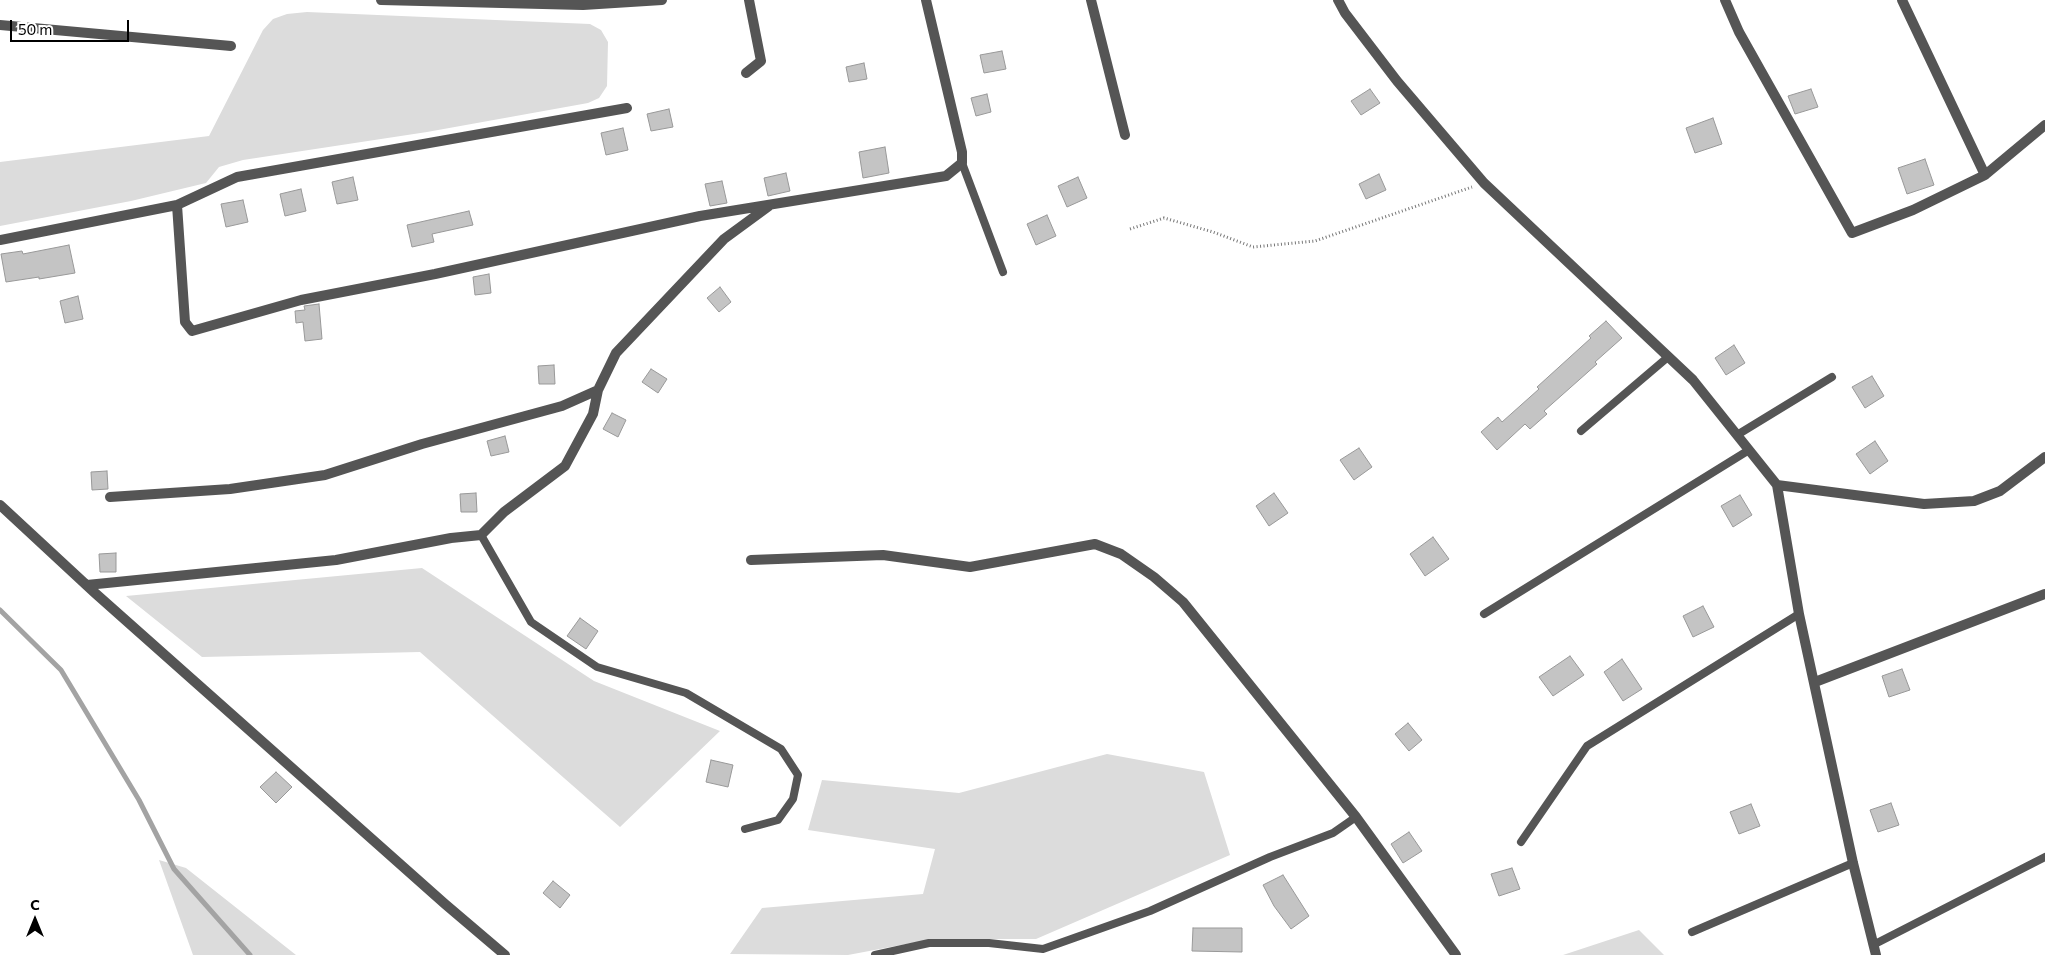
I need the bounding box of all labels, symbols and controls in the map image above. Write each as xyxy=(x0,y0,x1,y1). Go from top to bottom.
scale bar xyxy=(12,10,131,42)
text: 50 m xyxy=(18,20,52,38)
north arrow xyxy=(10,895,60,945)
text: С xyxy=(30,896,40,913)

